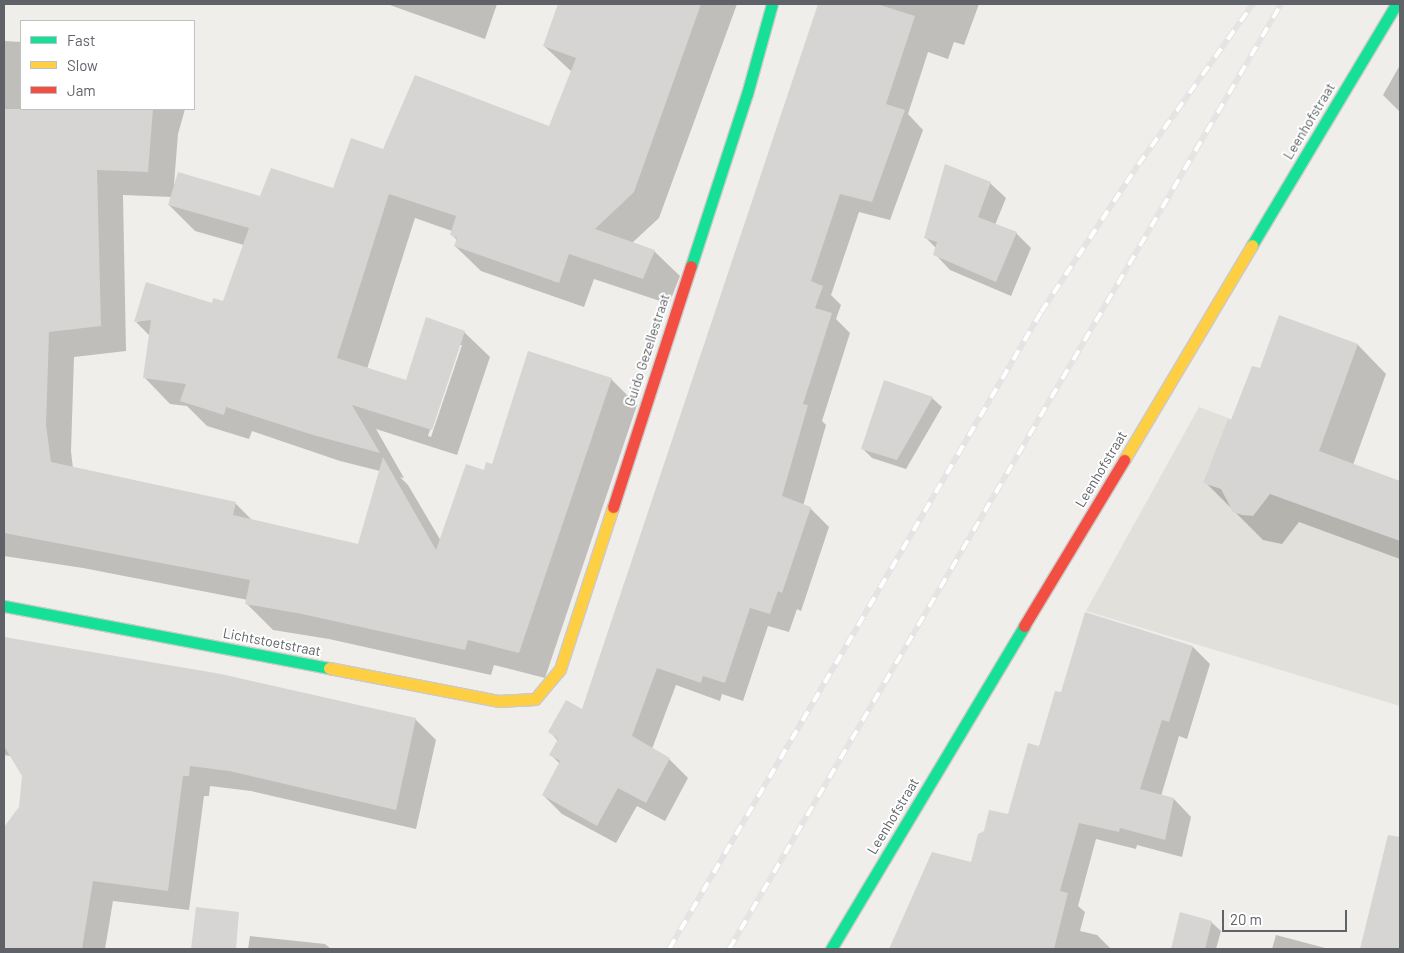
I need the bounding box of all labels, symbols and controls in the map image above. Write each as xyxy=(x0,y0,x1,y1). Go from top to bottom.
legend xyxy=(20,20,195,110)
text: Fast xyxy=(67,31,95,49)
text: Slow xyxy=(67,56,98,74)
street label: Leenhofstraat xyxy=(1280,80,1338,162)
text: Jam xyxy=(67,81,96,99)
street label: Guido Gezellestraat xyxy=(621,292,673,408)
street label: Leenhofstraat xyxy=(1072,428,1130,510)
street label: Lichtstoetstraat xyxy=(222,624,322,660)
street label: Leenhofstraat xyxy=(864,775,922,857)
scale bar xyxy=(1224,900,1349,932)
text: 20 m xyxy=(1230,910,1262,928)

